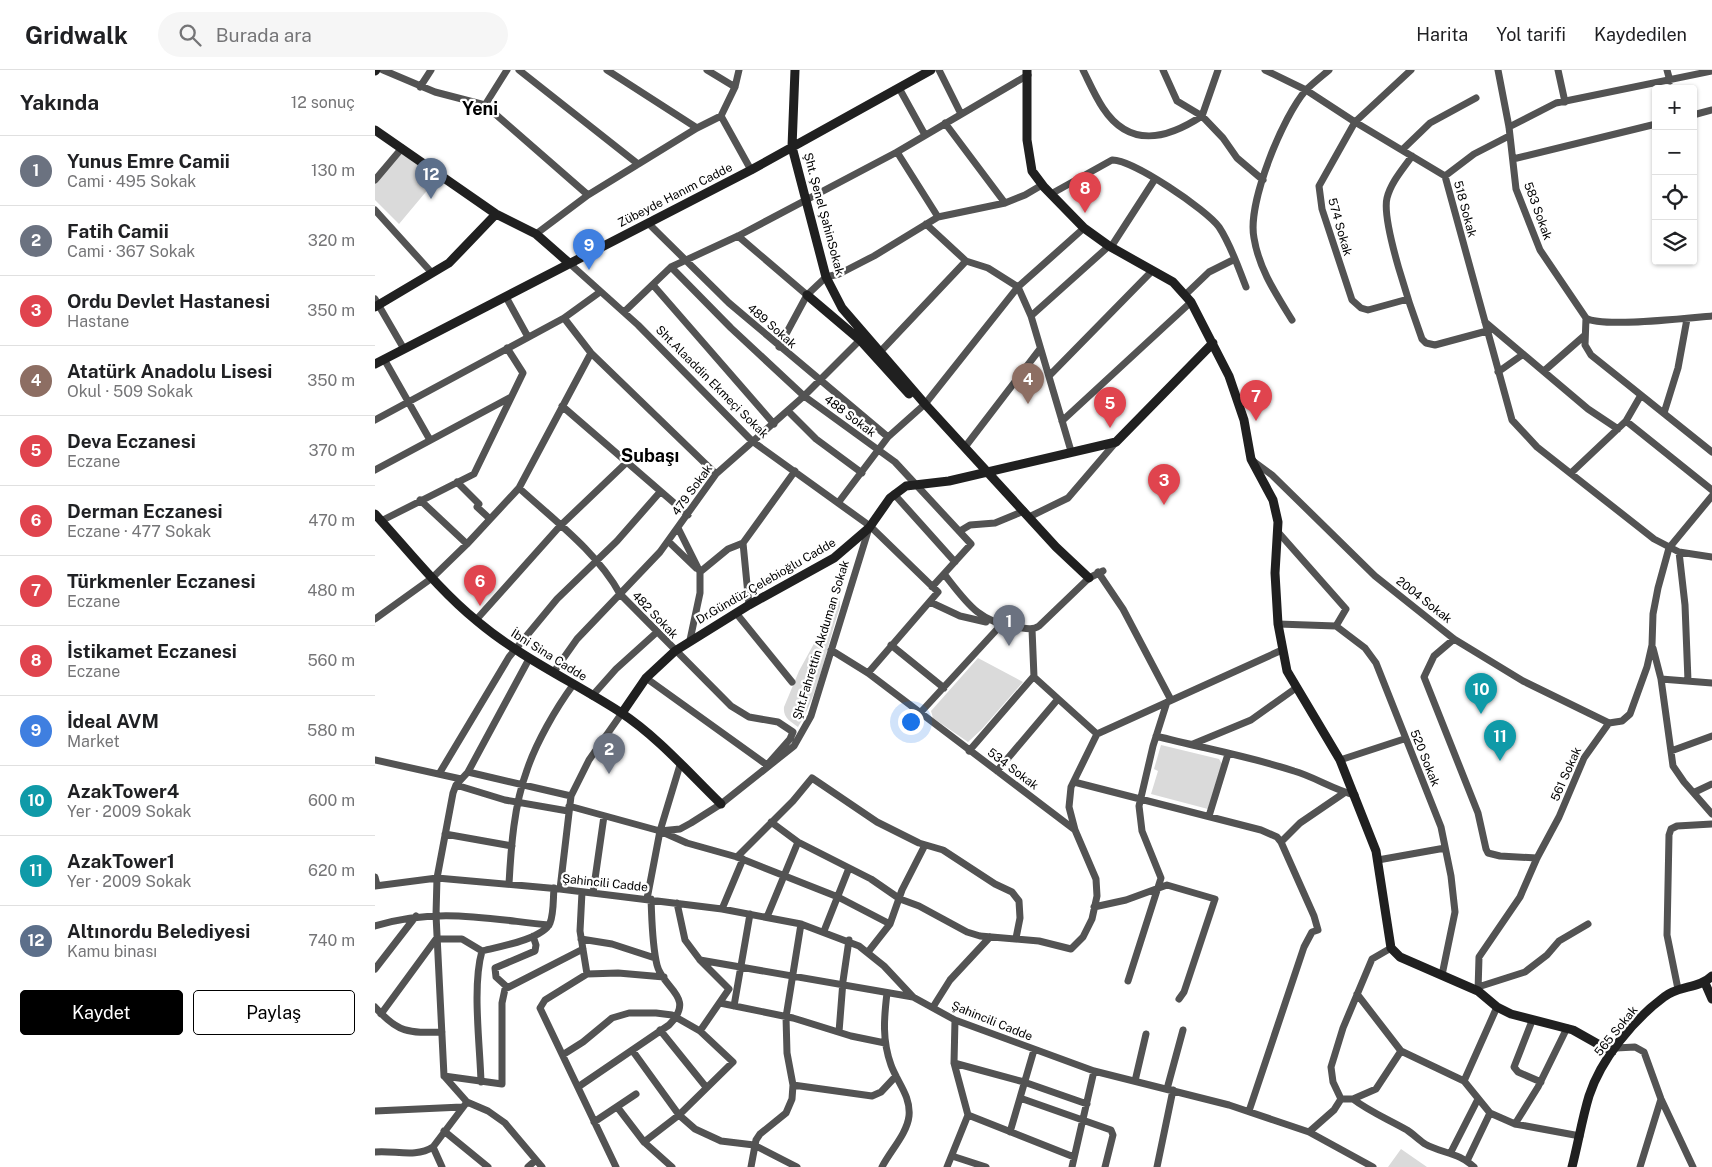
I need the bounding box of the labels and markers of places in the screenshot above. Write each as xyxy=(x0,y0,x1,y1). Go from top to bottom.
pin: 12 xyxy=(415,158,447,199)
pin: 8 xyxy=(1069,172,1101,213)
pin: 9 xyxy=(573,229,605,270)
pin: 4 xyxy=(1012,363,1044,404)
pin: 7 xyxy=(1240,380,1272,421)
pin: 5 xyxy=(1094,387,1126,428)
pin: 3 xyxy=(1148,464,1180,505)
pin: 6 xyxy=(464,565,496,606)
pin: 1 xyxy=(993,605,1025,646)
pin: 10 xyxy=(1465,673,1497,714)
pin: 11 xyxy=(1484,720,1516,761)
pin: 2 xyxy=(593,733,625,774)

